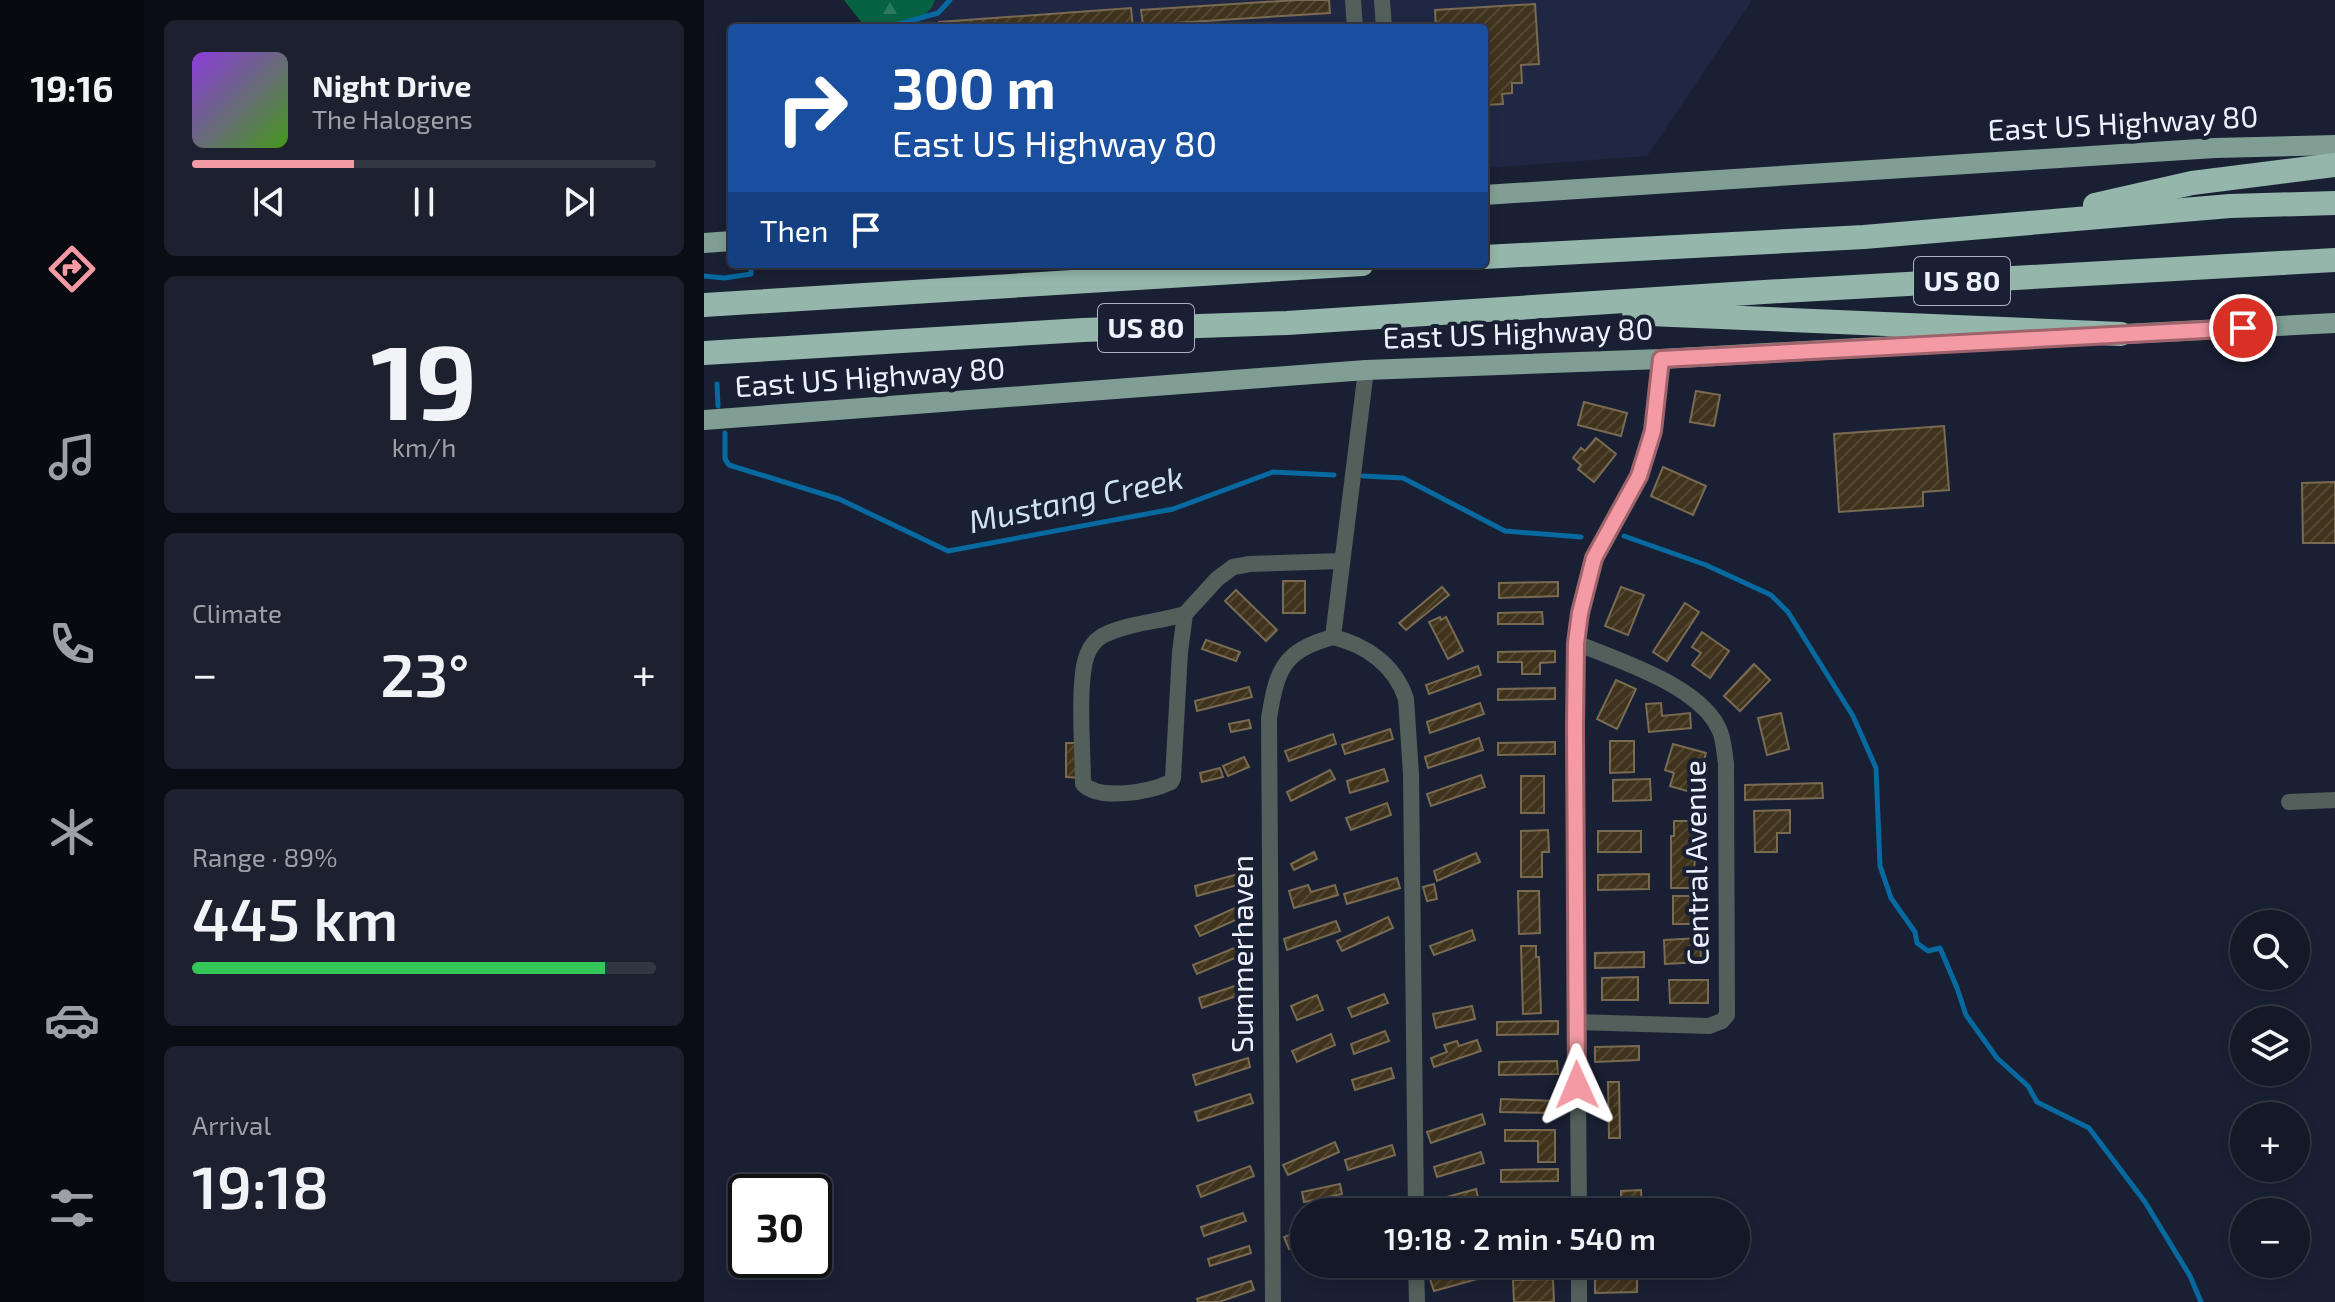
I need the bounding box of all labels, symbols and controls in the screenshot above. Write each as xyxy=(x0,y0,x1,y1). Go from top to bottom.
text: 300 m xyxy=(892,53,1056,120)
icon: right xyxy=(760,56,864,160)
text: 19:16 xyxy=(31,66,113,109)
text: Night Drive xyxy=(312,67,471,103)
street label: East US Highway 80 xyxy=(1987,97,2259,147)
text: The Halogens xyxy=(312,103,473,134)
text: East US Highway 80 xyxy=(892,121,1217,164)
icon: previous xyxy=(247,180,291,224)
icon: pause xyxy=(402,180,446,224)
icon: next xyxy=(557,180,601,224)
icon: arrive xyxy=(844,208,888,252)
text: Then xyxy=(760,212,828,248)
icon: directions xyxy=(44,241,100,297)
road number: US 80 xyxy=(1914,257,2010,305)
pin xyxy=(2209,294,2277,362)
road number: US 80 xyxy=(1098,304,1194,352)
icon: arrive xyxy=(2221,306,2265,350)
street label: East US Highway 80 xyxy=(1382,309,1654,355)
text: 19 xyxy=(371,316,477,441)
street label: East US Highway 80 xyxy=(733,349,1006,403)
icon: music xyxy=(44,429,100,485)
text: km/h xyxy=(392,431,456,462)
water label: Mustang Creek xyxy=(965,457,1187,540)
text: Climate xyxy=(192,597,282,628)
icon: phone xyxy=(44,616,100,672)
text: 23° xyxy=(380,637,469,709)
text: − xyxy=(192,646,218,699)
text: + xyxy=(632,646,656,699)
street label: Central Avenue xyxy=(1675,760,1715,966)
icon: climate xyxy=(44,804,100,860)
text: Range · 89% xyxy=(192,841,337,872)
street label: Summerhaven xyxy=(1223,855,1259,1053)
text: 445 km xyxy=(192,881,398,953)
map controls xyxy=(2230,910,2310,1278)
button: search xyxy=(2230,910,2310,990)
icon: car xyxy=(44,992,100,1048)
button: layers xyxy=(2230,1006,2310,1086)
position arrow xyxy=(1535,1043,1619,1127)
button: + xyxy=(2230,1102,2310,1182)
text: Arrival xyxy=(192,1109,271,1140)
text: 19:18 xyxy=(192,1149,329,1221)
speed limit sign: 30 xyxy=(728,1174,832,1278)
icon: filters xyxy=(44,1180,100,1236)
button: − xyxy=(2230,1198,2310,1278)
text: 19:18 · 2 min · 540 m xyxy=(1384,1220,1656,1256)

